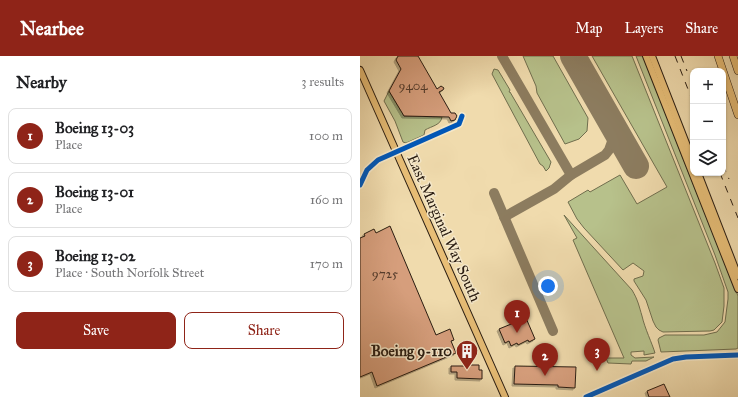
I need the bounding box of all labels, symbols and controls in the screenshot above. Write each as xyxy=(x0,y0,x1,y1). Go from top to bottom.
text: Nearbee xyxy=(20,17,84,40)
text: Map xyxy=(575,20,603,37)
text: Layers xyxy=(625,20,663,37)
text: Share xyxy=(685,20,718,37)
map controls xyxy=(690,68,726,176)
button: + xyxy=(690,68,726,104)
text: Nearby xyxy=(16,72,67,93)
text: 3 results xyxy=(301,74,344,90)
house number: 9404 xyxy=(398,78,428,94)
button: − xyxy=(690,104,726,140)
text: Boeing 13-03 xyxy=(55,119,134,137)
text: 1 xyxy=(27,128,33,144)
text: 100 m xyxy=(309,128,343,144)
text: Place xyxy=(55,137,82,153)
button: layers xyxy=(690,140,726,176)
street label: East Marginal Way South xyxy=(403,152,485,305)
text: Boeing 13-01 xyxy=(55,183,134,201)
text: 2 xyxy=(27,192,33,208)
text: 160 m xyxy=(310,192,343,208)
text: Place xyxy=(55,201,82,217)
text: Boeing 13-02 xyxy=(55,247,136,265)
text: 3 xyxy=(27,256,33,272)
text: 170 m xyxy=(310,256,343,272)
text: Place · South Norfolk Street xyxy=(55,265,204,281)
house number: 9725 xyxy=(372,266,398,282)
your location xyxy=(538,276,558,296)
pin: 1 xyxy=(504,300,530,333)
button: Save xyxy=(16,312,176,349)
button: Share xyxy=(184,312,344,349)
building icon: Boeing 9-110 xyxy=(454,338,480,371)
pin: 3 xyxy=(584,338,610,371)
place label: Boeing 9-110 xyxy=(371,342,452,361)
pin: 2 xyxy=(532,343,558,376)

